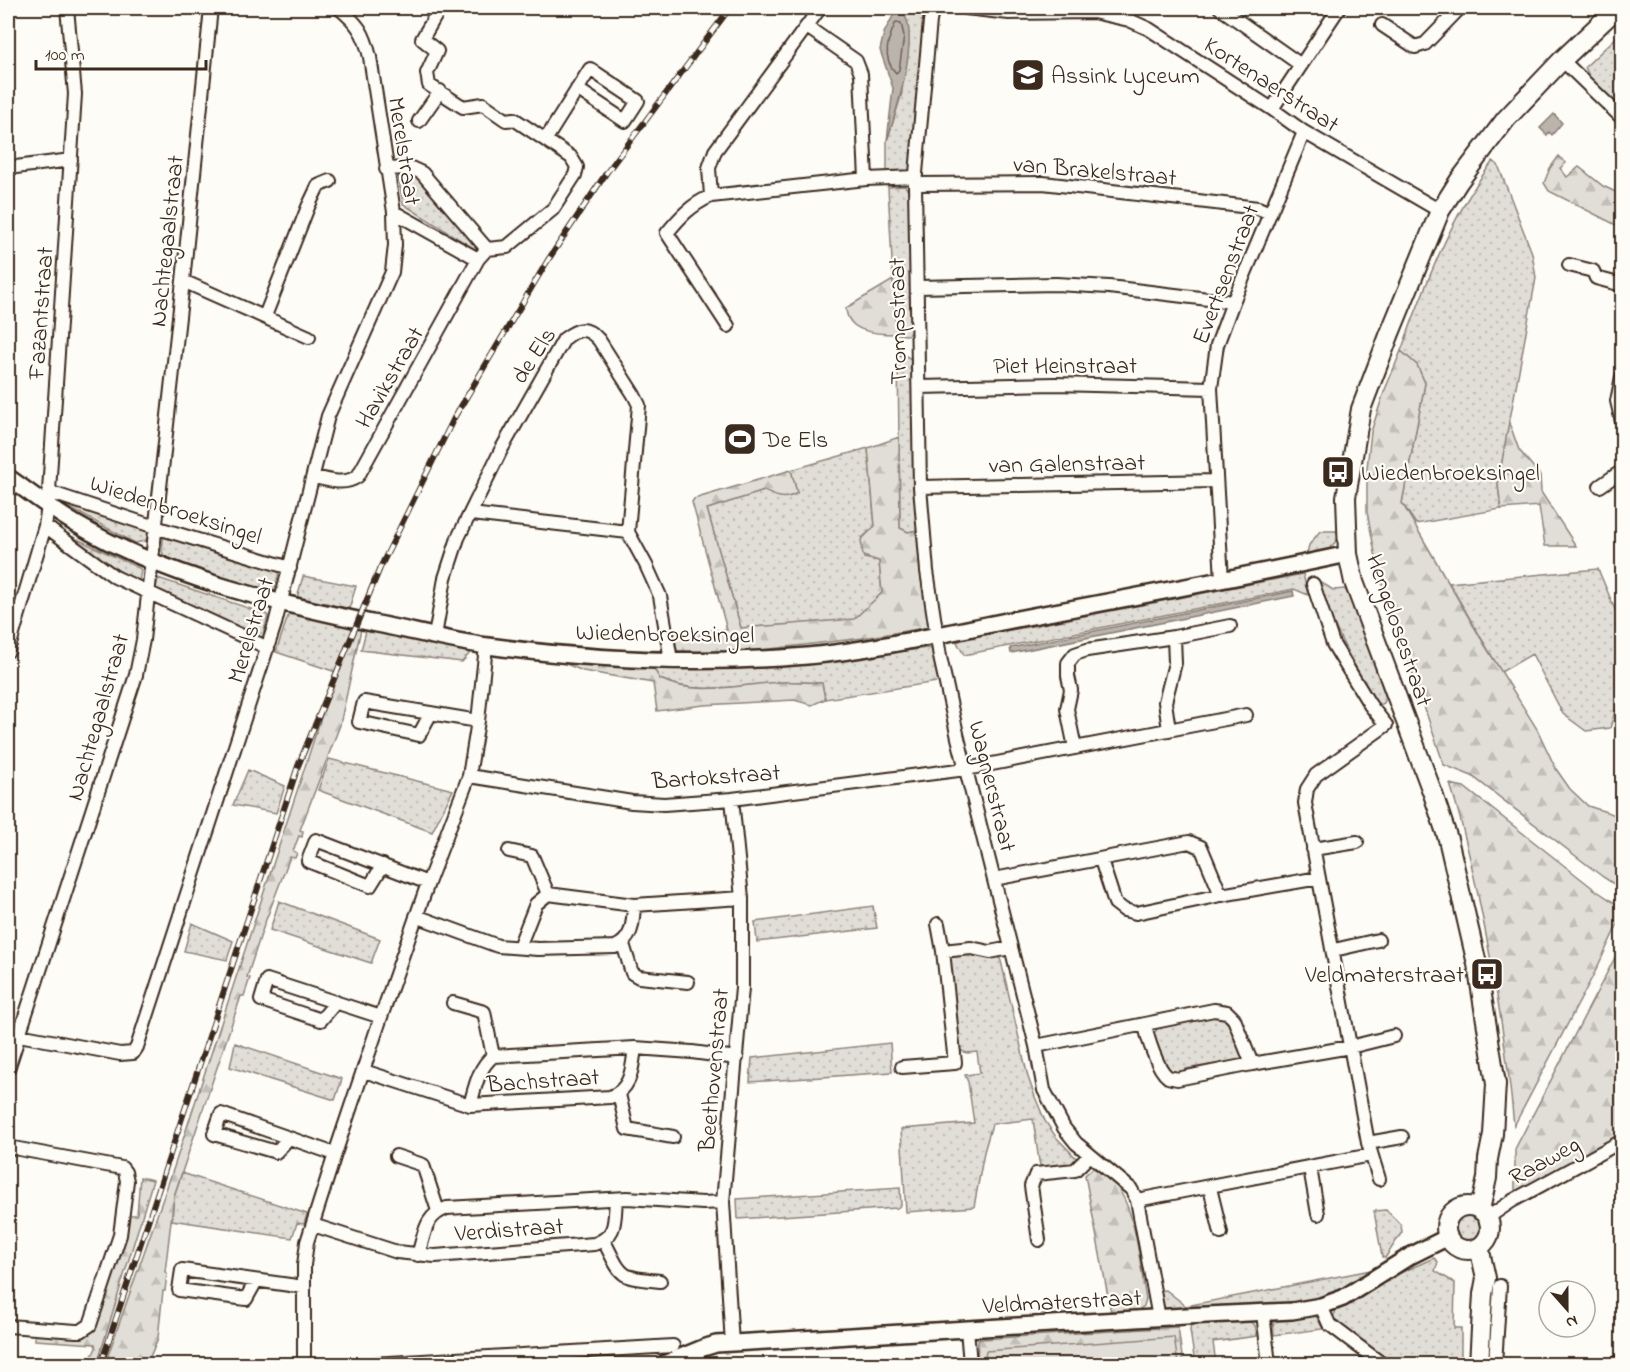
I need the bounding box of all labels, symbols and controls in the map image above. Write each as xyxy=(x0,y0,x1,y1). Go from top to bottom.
street label: Kortenaerstraat xyxy=(1196,29,1345,143)
scale bar xyxy=(36,33,206,71)
text: 100 m xyxy=(45,43,85,69)
school or university icon: Assink Lyceum xyxy=(1010,57,1046,93)
place label: Assink Lyceum xyxy=(1051,60,1200,96)
street label: Merelstraat xyxy=(377,95,428,208)
street label: van Brakelstraat xyxy=(1012,148,1178,197)
street label: Nachtegaalstraat xyxy=(142,154,195,329)
street label: Evertsenstraat xyxy=(1185,200,1270,350)
street label: Fazantstraat xyxy=(20,246,65,382)
street label: Trompstraat xyxy=(881,257,918,385)
street label: Havikstraat xyxy=(348,321,435,436)
street label: de Els xyxy=(504,321,566,391)
street label: Piet Heinstraat xyxy=(993,350,1137,385)
sports icon: De Els xyxy=(722,421,758,457)
place label: De Els xyxy=(762,424,828,459)
street label: van Galenstraat xyxy=(989,447,1146,484)
bus stop icon: Wiedenbroeksingel xyxy=(1320,454,1356,490)
place label: Wiedenbroeksingel xyxy=(1361,457,1540,492)
street label: Wiedenbroeksingel xyxy=(85,467,266,556)
street label: Hengelosestraat xyxy=(1355,550,1440,712)
street label: Merelstraat xyxy=(220,573,285,688)
street label: Wiedenbroeksingel xyxy=(575,616,755,655)
street label: Nachtegaalstraat xyxy=(59,630,140,805)
street label: Wagnerstraat xyxy=(957,717,1024,856)
street label: Bartokstraat xyxy=(650,757,782,801)
bus stop icon: Veldmaterstraat xyxy=(1469,956,1505,992)
place label: Veldmaterstraat xyxy=(1304,959,1464,994)
street label: Beethovenstraat xyxy=(691,987,740,1154)
street label: Bachstraat xyxy=(485,1061,601,1104)
street label: Raaweg xyxy=(1503,1128,1587,1196)
street label: Verdistraat xyxy=(453,1210,565,1253)
north arrow xyxy=(1537,1279,1597,1339)
street label: Veldmaterstraat xyxy=(981,1282,1142,1325)
text: N xyxy=(1562,1308,1581,1334)

